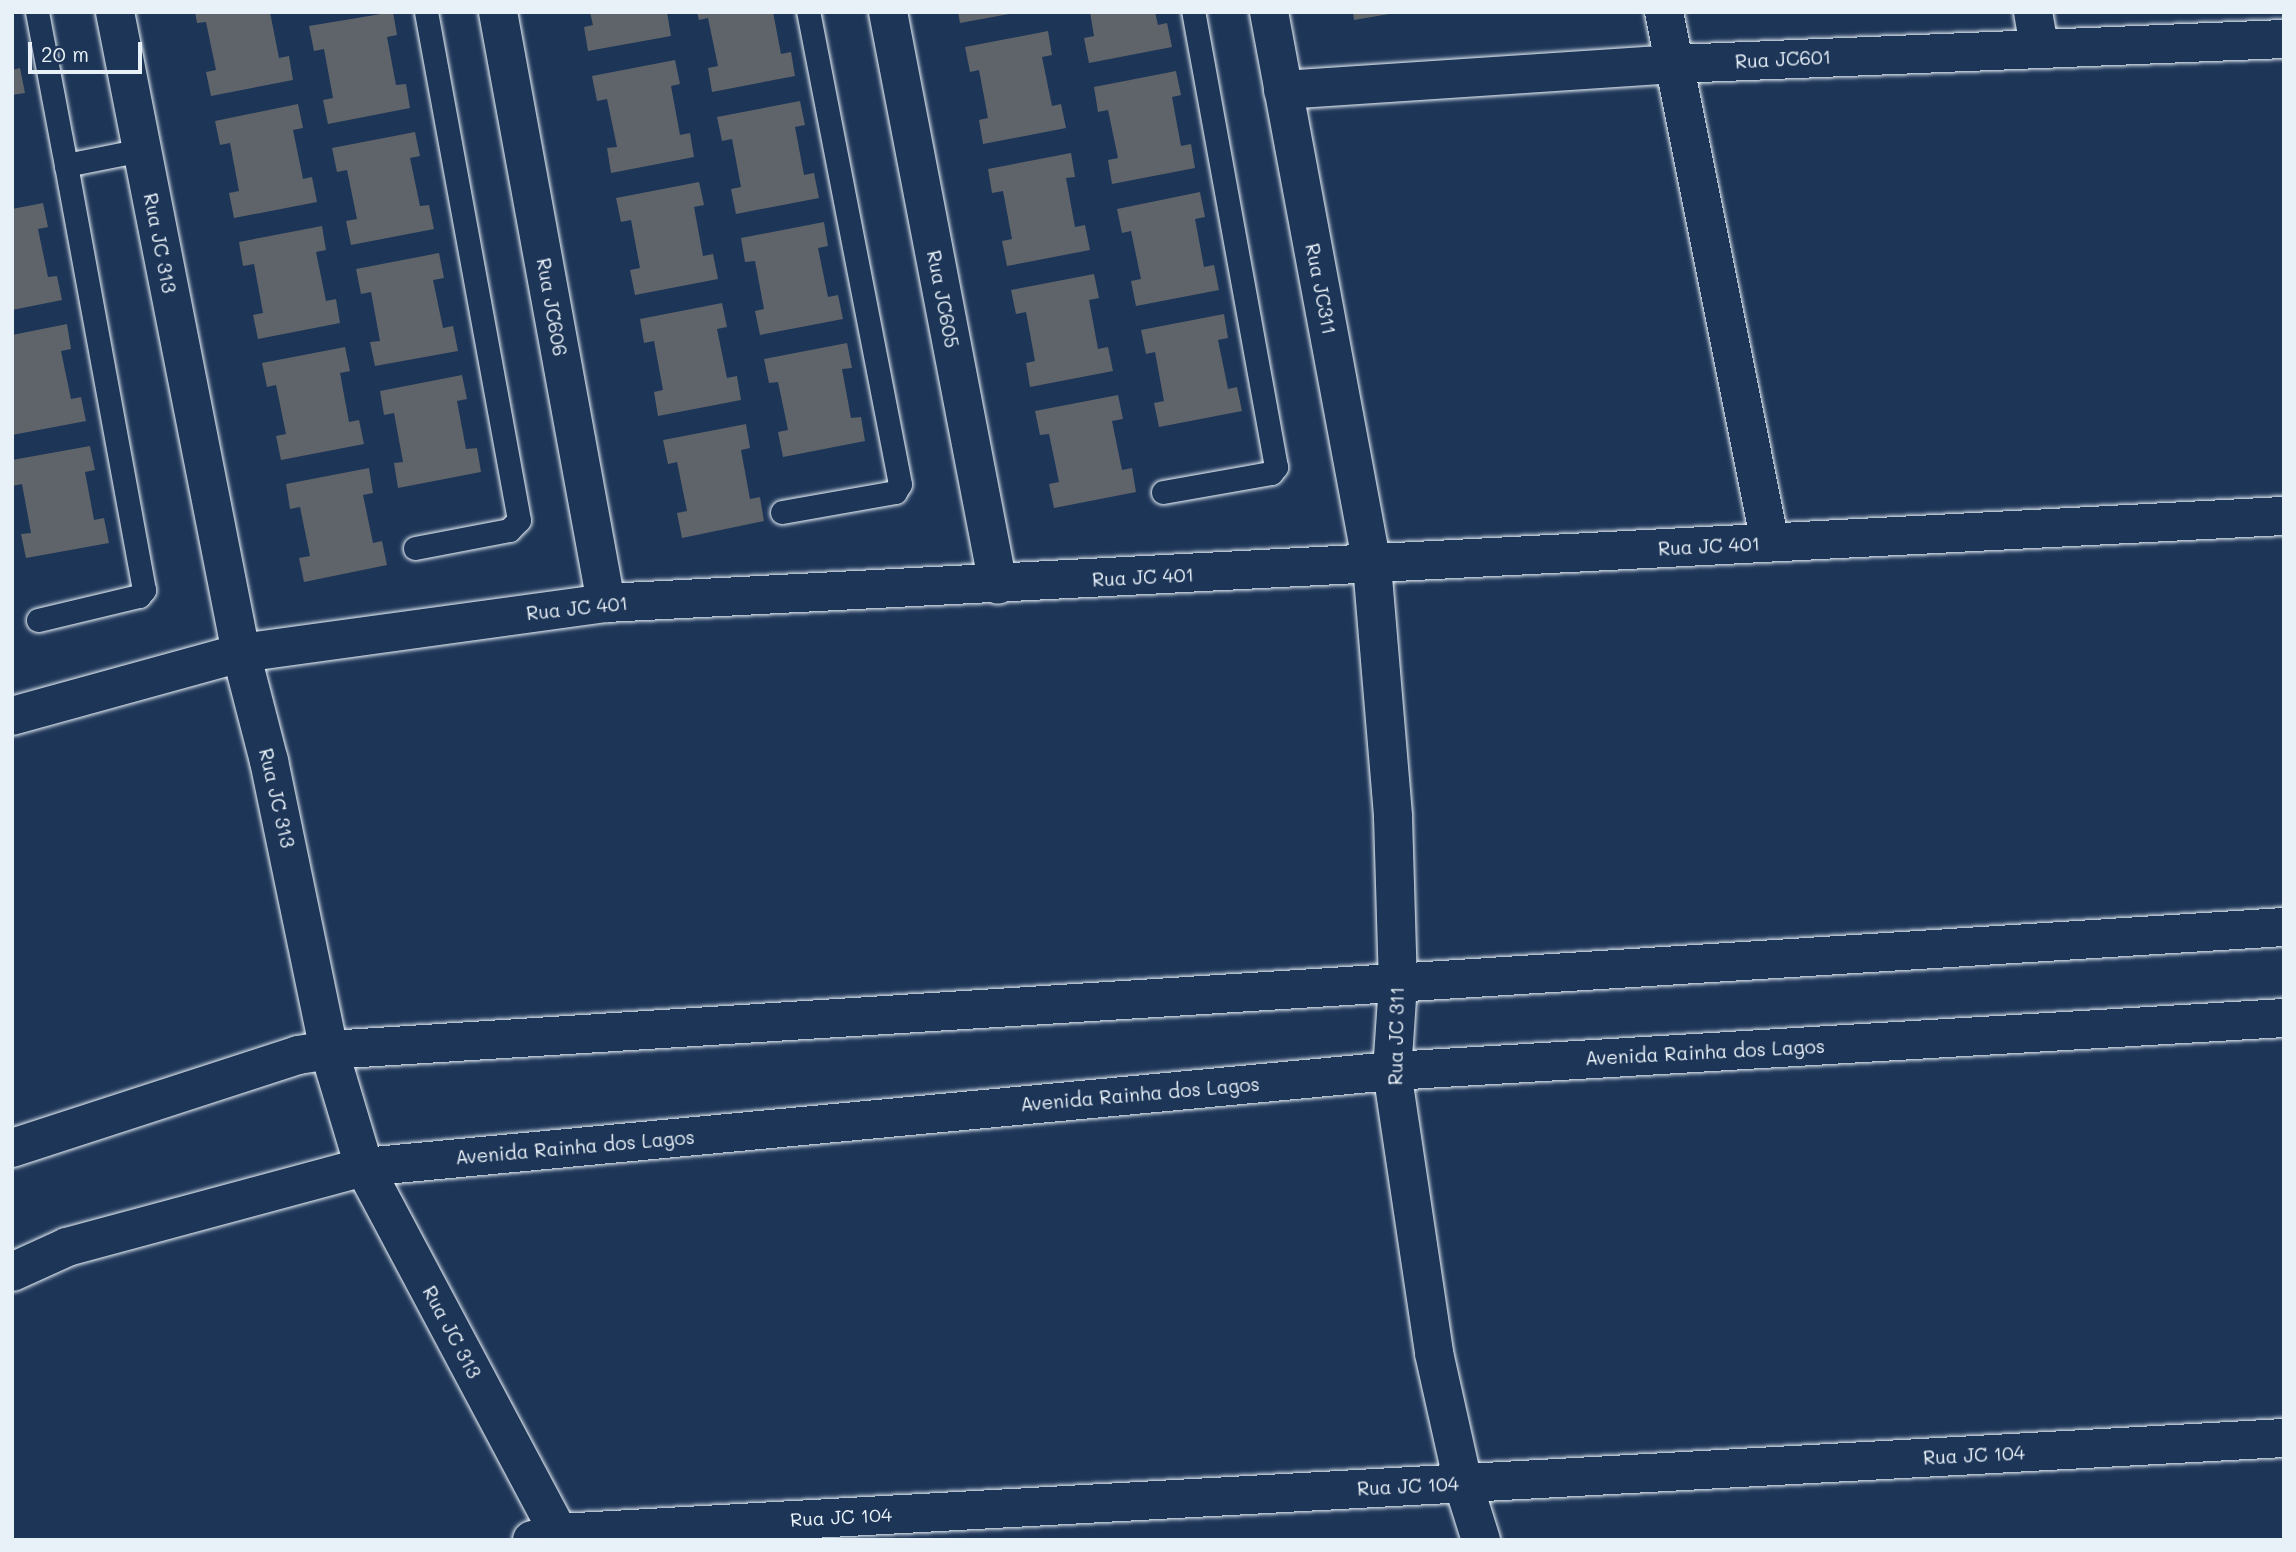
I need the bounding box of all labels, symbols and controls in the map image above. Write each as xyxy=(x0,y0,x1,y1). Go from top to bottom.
scale bar xyxy=(32,28,145,72)
text: 20 m xyxy=(41,40,89,67)
street label: Rua JC601 xyxy=(1734,45,1832,73)
street label: Rua JC 313 xyxy=(139,191,181,295)
street label: Rua JC311 xyxy=(1301,241,1341,337)
street label: Rua JC605 xyxy=(922,248,964,350)
street label: Rua JC606 xyxy=(532,256,572,358)
street label: Rua JC 401 xyxy=(1658,532,1760,560)
street label: Rua JC 401 xyxy=(1092,563,1194,591)
street label: Rua JC 401 xyxy=(525,591,629,625)
street label: Rua JC 313 xyxy=(254,746,300,850)
street label: Rua JC 311 xyxy=(1384,986,1408,1086)
street label: Avenida Rainha dos Lagos xyxy=(1584,1034,1826,1070)
street label: Avenida Rainha dos Lagos xyxy=(1019,1072,1261,1116)
street label: Avenida Rainha dos Lagos xyxy=(454,1125,696,1169)
street label: Rua JC 313 xyxy=(418,1282,486,1382)
street label: Rua JC 104 xyxy=(1923,1441,2025,1469)
street label: Rua JC 104 xyxy=(1357,1472,1459,1500)
street label: Rua JC 104 xyxy=(790,1503,892,1531)

